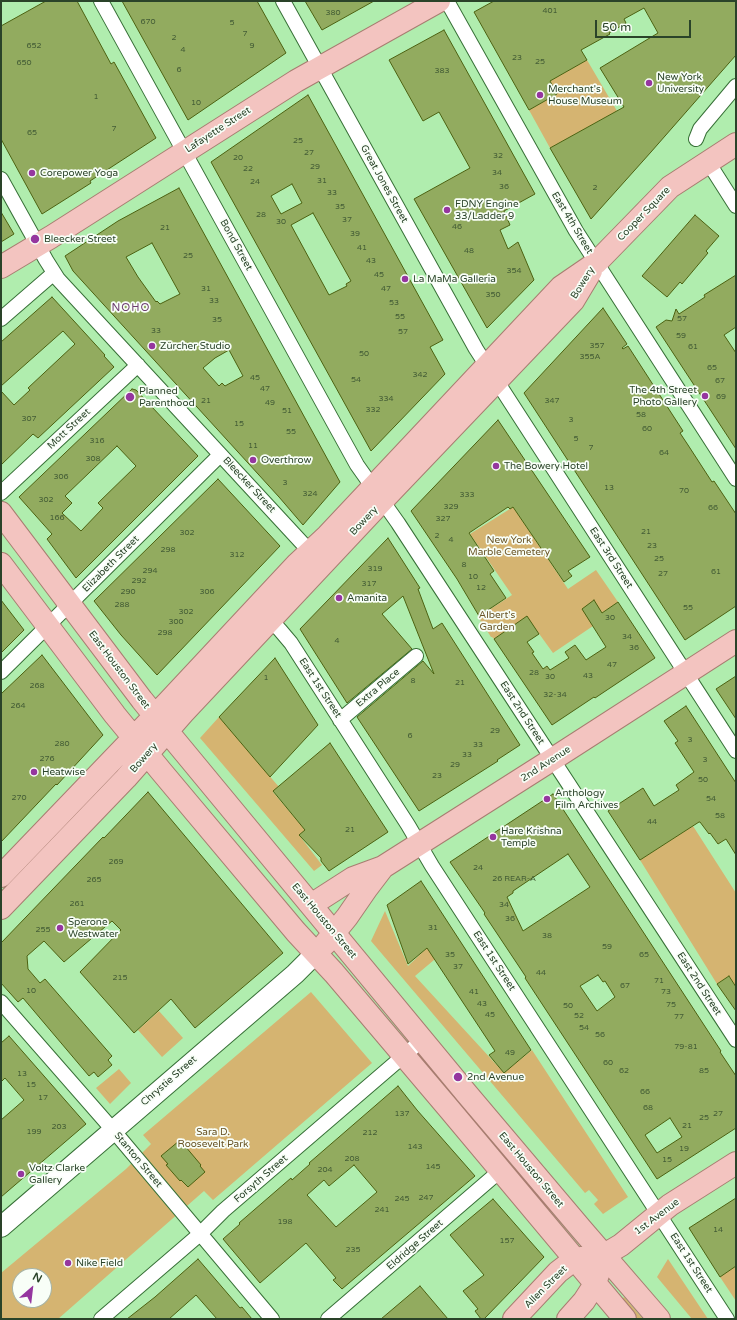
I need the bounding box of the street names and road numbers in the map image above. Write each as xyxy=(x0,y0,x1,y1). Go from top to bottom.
street label: Lafayette Street xyxy=(183,104,253,156)
street label: Great Jones Street xyxy=(358,143,410,225)
street label: Cooper Square xyxy=(615,184,673,244)
street label: East 4th Street xyxy=(549,190,595,256)
street label: Bond Street xyxy=(217,217,255,273)
street label: Bowery xyxy=(568,265,598,301)
street label: Mott Street xyxy=(45,406,93,452)
street label: Bleecker Street xyxy=(220,455,278,515)
street label: Bowery xyxy=(347,504,381,538)
street label: East 3rd Street xyxy=(587,525,635,591)
street label: Elizabeth Street xyxy=(80,533,142,595)
street label: East Houston Street xyxy=(86,629,152,711)
street label: East 1st Street xyxy=(296,656,344,720)
street label: Extra Place xyxy=(354,666,402,710)
street label: East 2nd Street xyxy=(497,679,547,747)
street label: Bowery xyxy=(128,741,160,775)
street label: 2nd Avenue xyxy=(519,743,573,785)
street label: East Houston Street xyxy=(289,881,359,961)
street label: East 1st Street xyxy=(470,929,518,993)
street label: East 2nd Street xyxy=(674,950,724,1018)
street label: Chrystie Street xyxy=(139,1053,199,1109)
street label: Stanton Street xyxy=(111,1130,165,1190)
street label: East Houston Street xyxy=(496,1130,566,1210)
street label: Forsyth Street xyxy=(232,1152,290,1206)
street label: 1st Avenue xyxy=(632,1196,682,1238)
street label: Eldridge Street xyxy=(384,1217,446,1273)
street label: East 1st Street xyxy=(667,1231,715,1295)
street label: Allen Street xyxy=(522,1263,570,1311)

